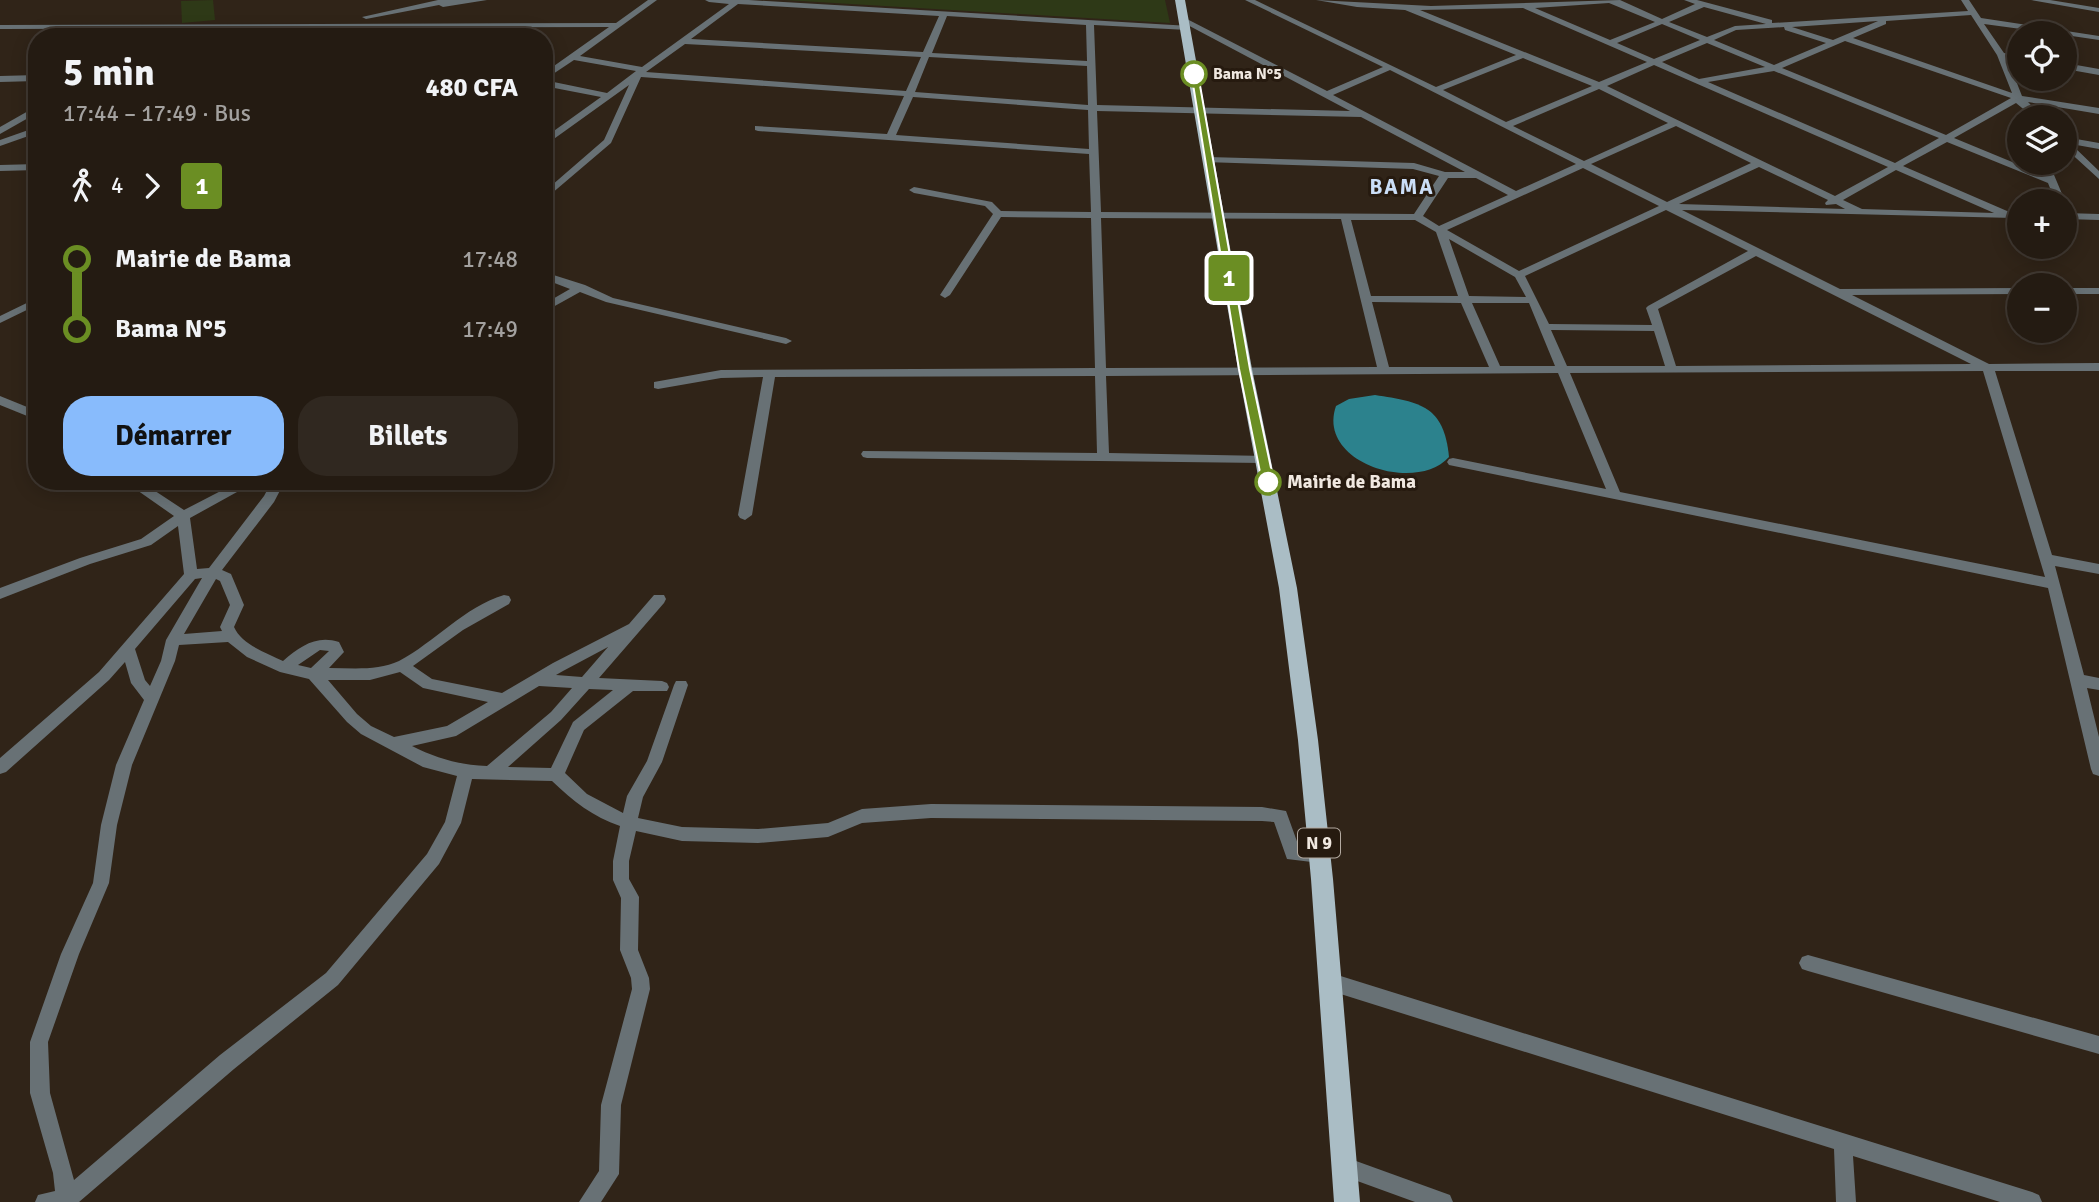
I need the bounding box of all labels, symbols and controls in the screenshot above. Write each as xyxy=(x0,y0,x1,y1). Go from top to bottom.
map controls xyxy=(2007,21,2077,343)
button: locate xyxy=(2007,21,2077,91)
text: 5 min xyxy=(63,49,155,96)
marker: Bama N°5 xyxy=(1181,61,1207,87)
place label: Bama N°5 xyxy=(1213,64,1282,84)
text: 480 CFA xyxy=(426,72,518,104)
text: 17:44 – 17:49 · Bus xyxy=(63,99,251,128)
button: layers xyxy=(2007,105,2077,175)
icon: walk xyxy=(63,167,101,205)
icon: forward xyxy=(133,167,171,205)
text: 4 xyxy=(111,171,123,200)
text: 1 xyxy=(195,171,208,201)
district label: BAMA xyxy=(1369,174,1435,200)
button: + xyxy=(2007,189,2077,259)
text: Mairie de Bama xyxy=(115,243,291,275)
text: 17:48 xyxy=(462,245,518,274)
line badge: 1 xyxy=(1206,255,1252,301)
text: 1 xyxy=(1223,263,1235,293)
button: − xyxy=(2007,273,2077,343)
text: Bama N°5 xyxy=(115,313,227,345)
text: 17:49 xyxy=(462,315,518,344)
button: Démarrer xyxy=(63,396,284,476)
button: Billets xyxy=(298,396,518,476)
marker: Mairie de Bama xyxy=(1255,469,1281,495)
place label: Mairie de Bama xyxy=(1287,470,1416,494)
road number: N 9 xyxy=(1298,828,1340,858)

